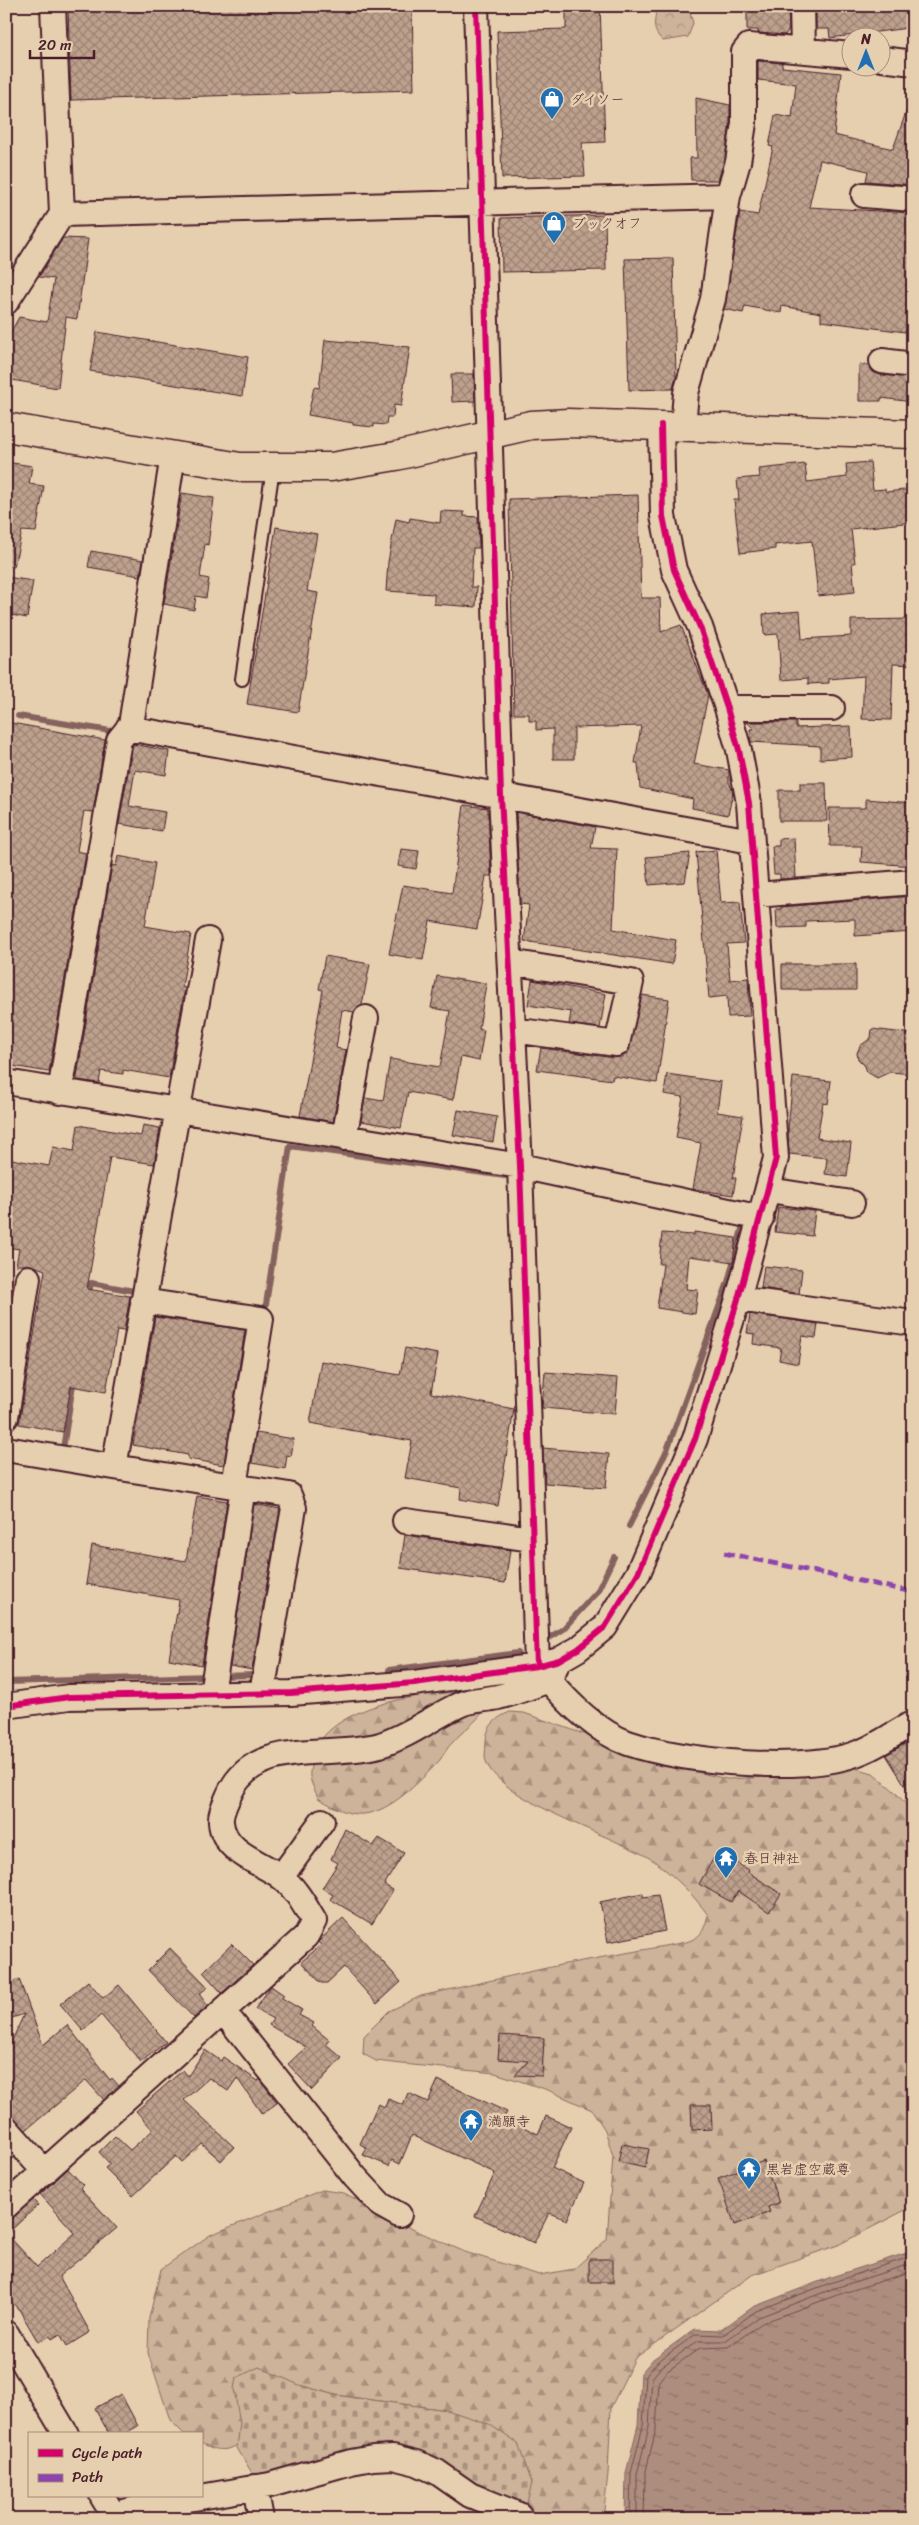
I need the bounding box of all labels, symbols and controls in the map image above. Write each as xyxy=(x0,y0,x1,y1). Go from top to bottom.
text: N xyxy=(860,27,871,52)
scale bar xyxy=(30,28,94,60)
north arrow xyxy=(842,28,892,78)
text: 20 m xyxy=(38,32,72,58)
shop icon: ダイソー xyxy=(539,86,565,120)
place label: ダイソー xyxy=(570,87,625,112)
shop icon: ブックオフ xyxy=(541,210,567,244)
place label: ブックオフ xyxy=(572,211,642,236)
temple icon: 春日神社 xyxy=(713,1845,739,1879)
place label: 春日神社 xyxy=(744,1846,800,1871)
temple icon: 満願寺 xyxy=(458,2108,484,2142)
place label: 満願寺 xyxy=(488,2109,530,2134)
temple icon: 黒岩虚空蔵尊 xyxy=(736,2156,762,2190)
place label: 黒岩虚空蔵尊 xyxy=(766,2157,850,2182)
legend xyxy=(28,2432,202,2498)
text: Cycle path xyxy=(72,2440,143,2466)
text: Path xyxy=(72,2464,103,2490)

